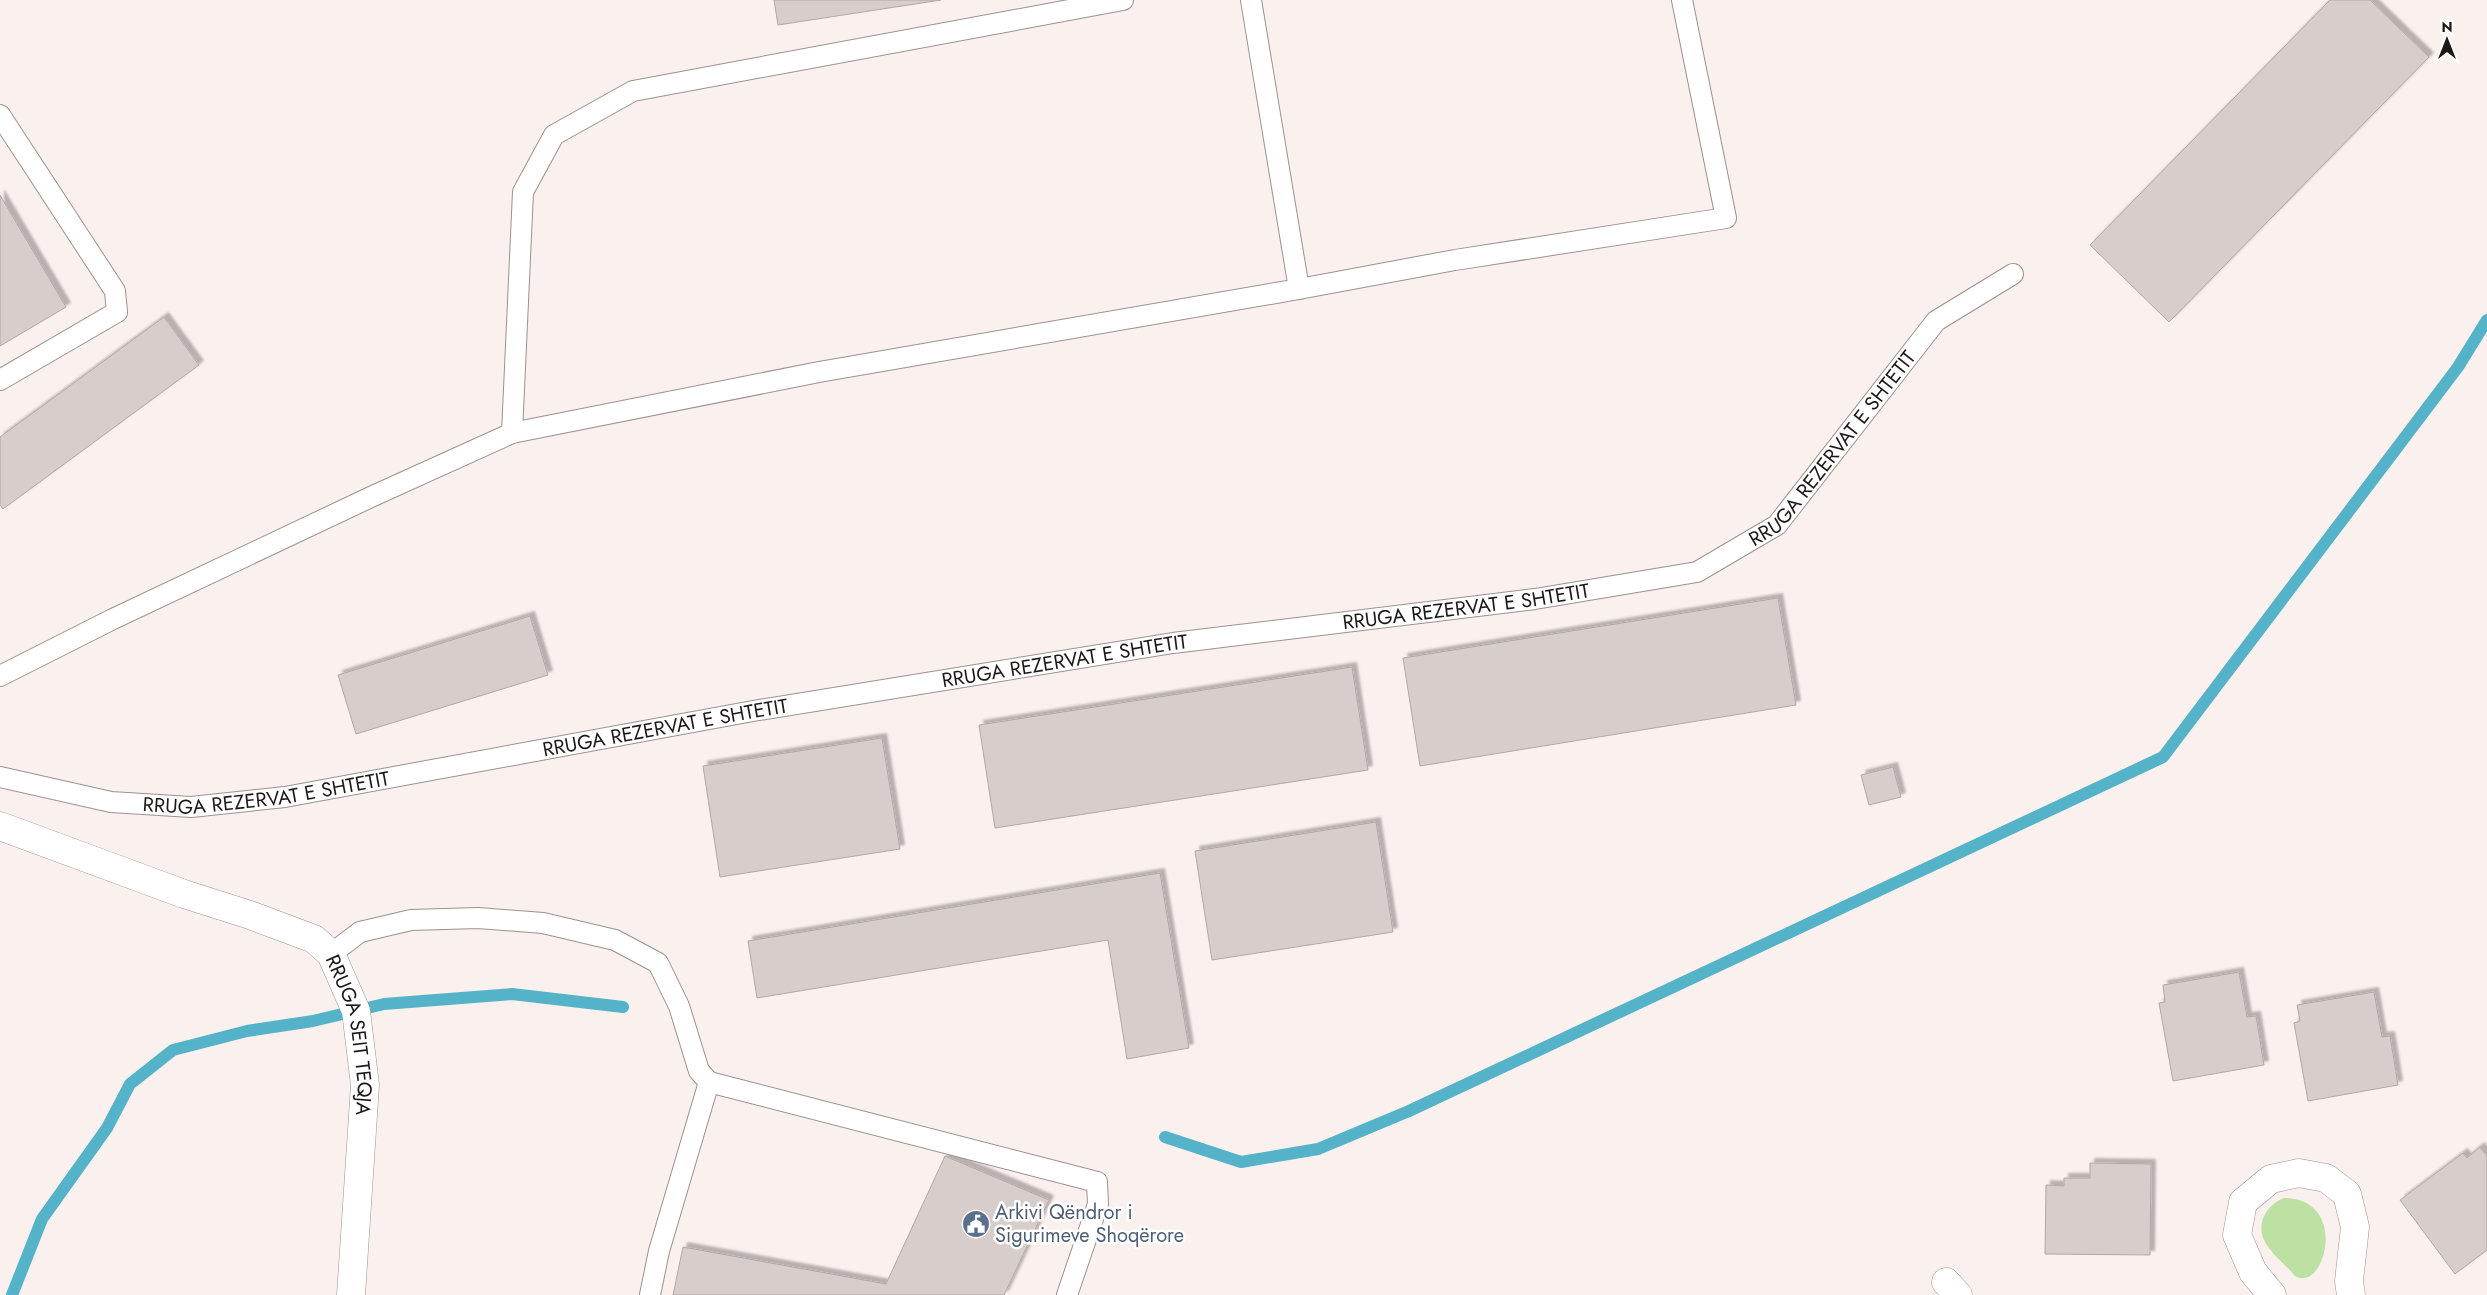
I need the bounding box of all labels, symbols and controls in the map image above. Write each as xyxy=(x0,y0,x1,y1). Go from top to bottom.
north arrow xyxy=(2422,15,2472,65)
text: N xyxy=(2441,17,2453,37)
street label: RRUGA REZERVAT E SHTETIT xyxy=(1743,344,1923,553)
street label: RRUGA REZERVAT E SHTETIT xyxy=(1341,576,1592,637)
street label: RRUGA REZERVAT E SHTETIT xyxy=(940,627,1190,695)
street label: RRUGA REZERVAT E SHTETIT xyxy=(540,691,791,764)
street label: RRUGA REZERVAT E SHTETIT xyxy=(142,763,392,822)
street label: RRUGA SEIT TEQJA xyxy=(318,950,380,1117)
place label: Arkivi Qëndror i Sigurimeve Shoqërore xyxy=(995,1198,1184,1250)
public building icon: Arkivi Qëndror i Sigurimeve Shoqërore xyxy=(961,1209,991,1239)

